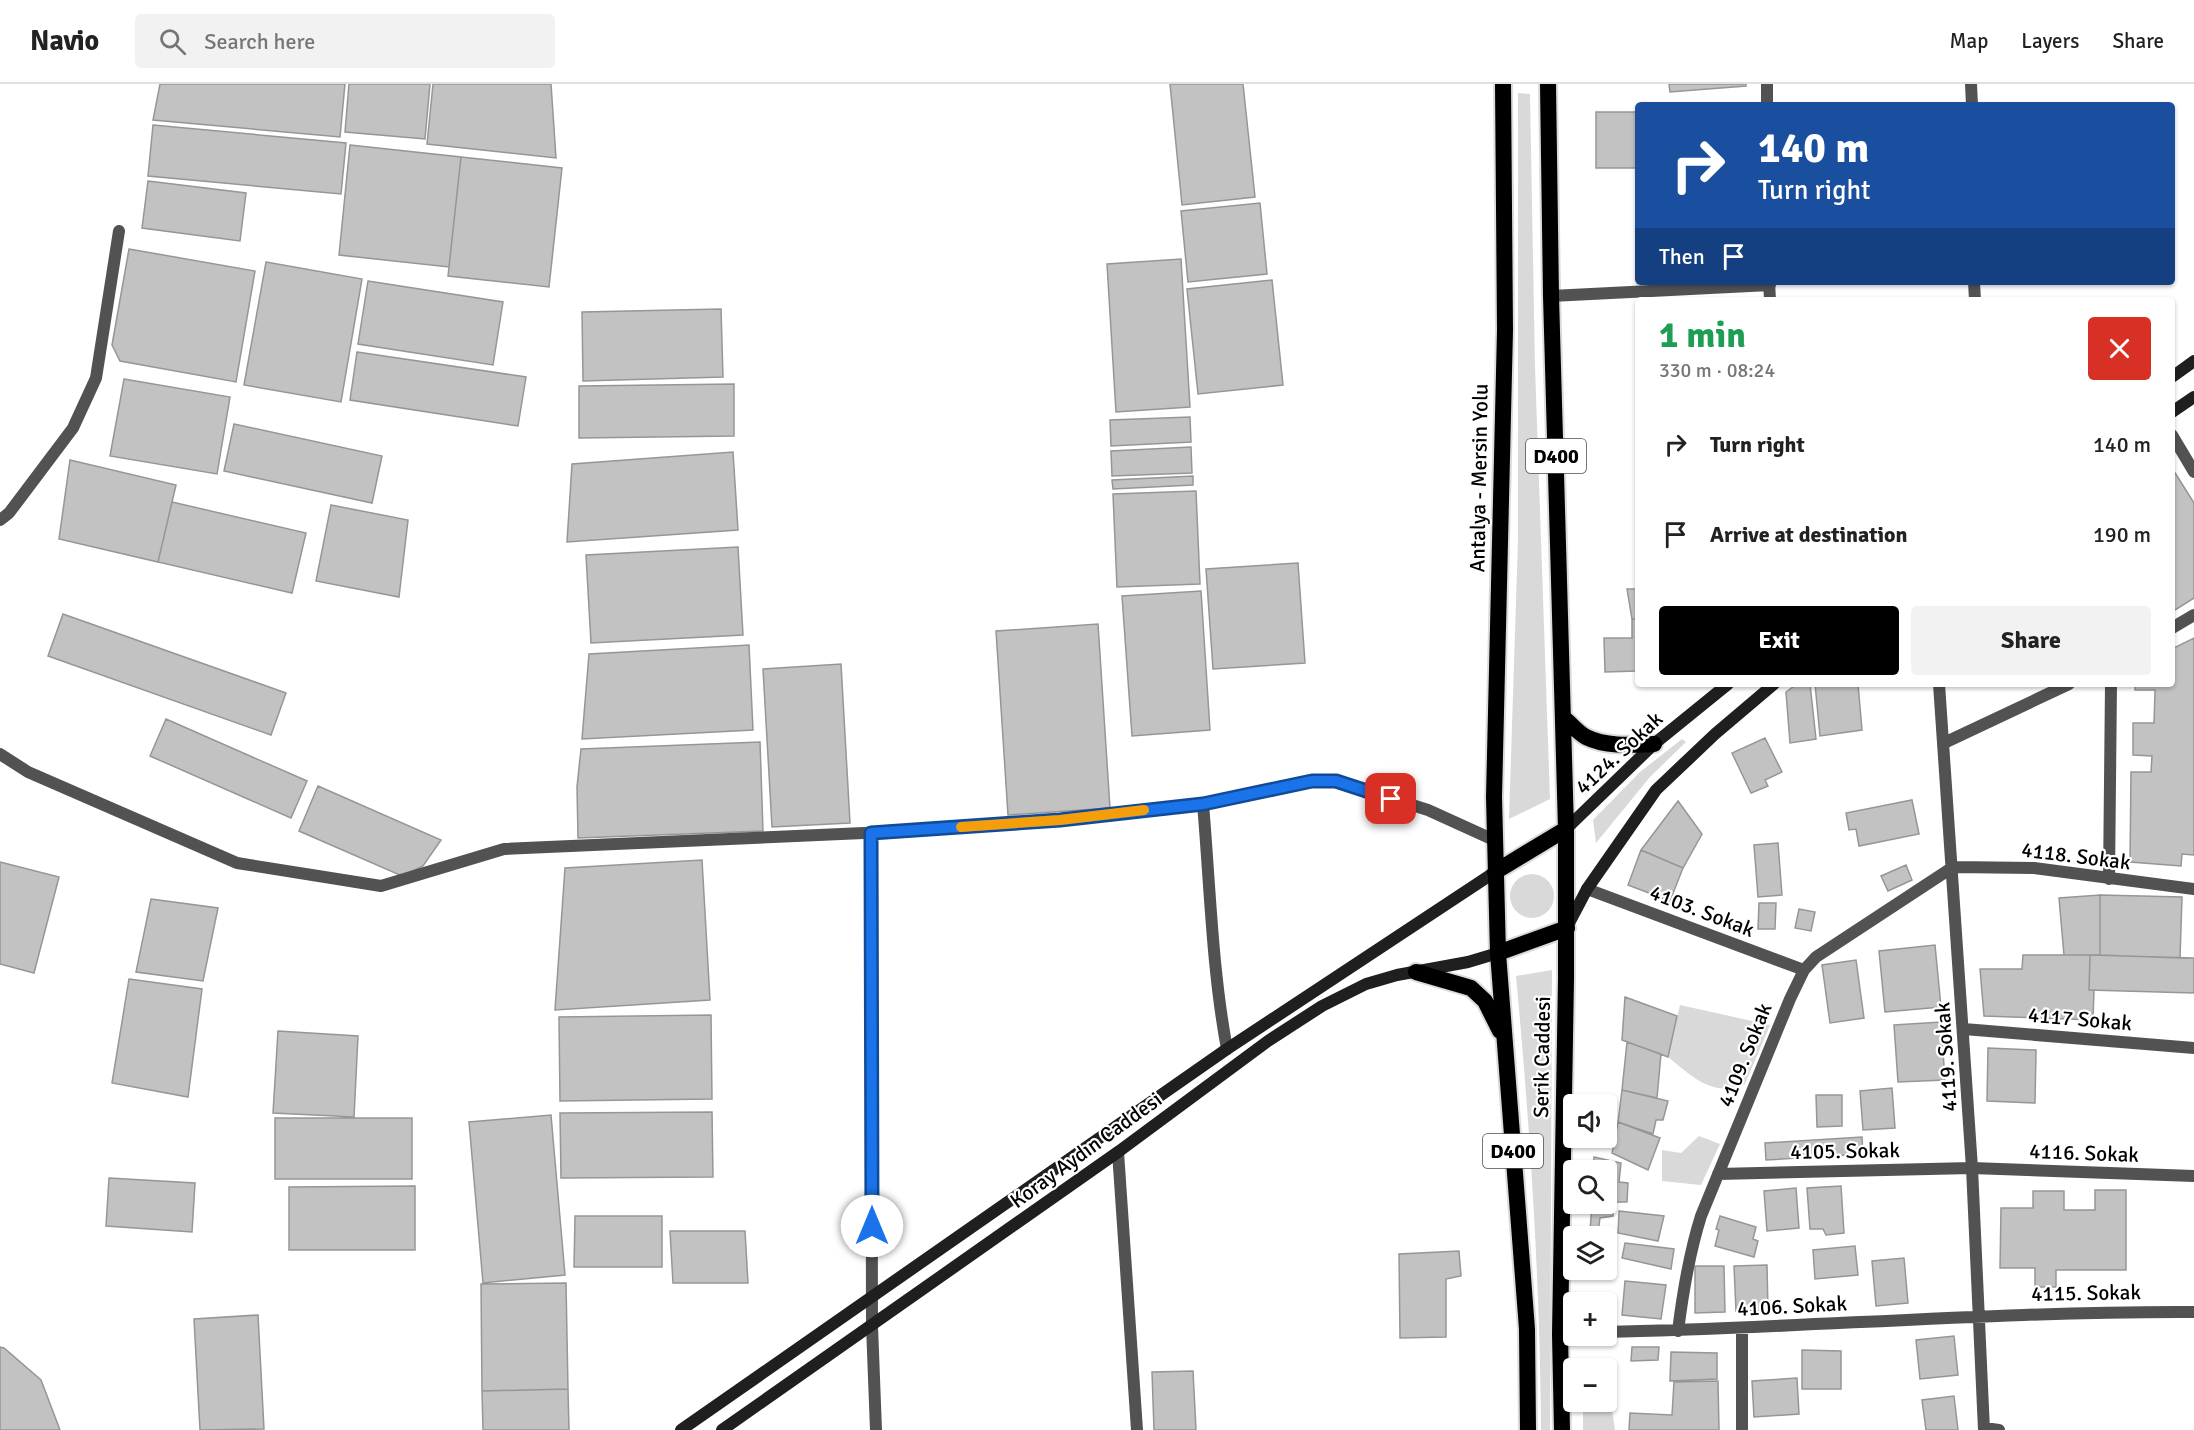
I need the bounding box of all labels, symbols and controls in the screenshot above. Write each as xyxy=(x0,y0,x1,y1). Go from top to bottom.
search box xyxy=(135,14,555,68)
text: Navio xyxy=(30,24,99,58)
icon: search xyxy=(156,25,189,58)
text: Search here xyxy=(204,28,315,55)
text: Map xyxy=(1950,28,1988,54)
text: Layers xyxy=(2021,28,2079,54)
text: Share xyxy=(2112,28,2164,54)
text: 140 m xyxy=(1758,123,1869,174)
icon: right xyxy=(1659,126,1737,204)
text: Turn right xyxy=(1758,174,1871,207)
icon: arrive xyxy=(1717,240,1750,273)
text: Then xyxy=(1659,243,1705,270)
text: 1 min xyxy=(1659,313,1746,358)
button: close xyxy=(2088,317,2151,380)
text: 330 m · 08:24 xyxy=(1659,358,1775,383)
street label: Antalya - Mersin Yolu xyxy=(1464,383,1494,573)
icon: right xyxy=(1659,428,1692,461)
text: Turn right xyxy=(1710,431,1805,458)
text: 140 m xyxy=(2093,431,2151,458)
road number: D400 xyxy=(1526,439,1586,473)
icon: arrive xyxy=(1659,518,1692,551)
text: Arrive at destination xyxy=(1710,521,1907,548)
text: 190 m xyxy=(2093,521,2151,548)
button: Exit xyxy=(1659,606,1899,675)
button: Share xyxy=(1911,606,2151,675)
street label: 4124. Sokak xyxy=(1570,706,1668,800)
pin xyxy=(1365,773,1416,824)
icon: arrive xyxy=(1374,782,1407,815)
street label: 4118. Sokak xyxy=(2020,836,2133,876)
street label: 4103. Sokak xyxy=(1646,879,1758,943)
street label: Serik Caddesi xyxy=(1528,996,1556,1118)
street label: 4109. Sokak xyxy=(1712,999,1778,1111)
street label: 4119. Sokak xyxy=(1929,1001,1963,1113)
street label: 4117 Sokak xyxy=(2027,1002,2134,1037)
street label: Koray Aydın Caddesi xyxy=(1005,1086,1167,1214)
map controls xyxy=(1563,1094,1617,1412)
button: sound xyxy=(1563,1094,1617,1148)
road number: D400 xyxy=(1483,1134,1543,1168)
street label: 4105. Sokak xyxy=(1790,1137,1901,1165)
street label: 4116. Sokak xyxy=(2029,1138,2140,1168)
button: search xyxy=(1563,1160,1617,1214)
position arrow xyxy=(840,1194,904,1258)
button: layers xyxy=(1563,1226,1617,1280)
street label: 4115. Sokak xyxy=(2031,1279,2142,1307)
street label: 4106. Sokak xyxy=(1736,1290,1848,1322)
button: + xyxy=(1563,1292,1617,1346)
button: − xyxy=(1563,1358,1617,1412)

